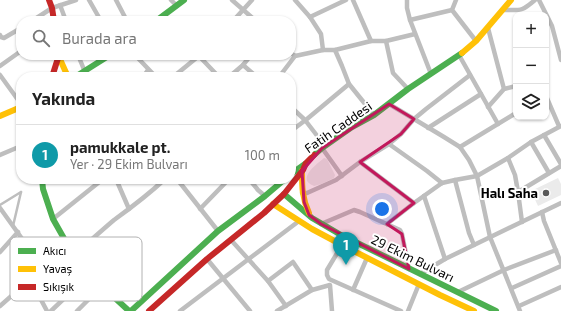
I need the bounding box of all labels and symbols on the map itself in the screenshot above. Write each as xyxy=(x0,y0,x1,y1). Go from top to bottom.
street label: Fatih Caddesi xyxy=(301,98,375,156)
place label: Halı Saha xyxy=(481,185,538,201)
marker: Halı Saha xyxy=(541,188,551,198)
your location xyxy=(372,199,392,219)
street label: 29 Ekim Bulvarı xyxy=(369,231,457,285)
pin: 1 xyxy=(333,232,359,265)
legend xyxy=(10,237,142,301)
text: Akıcı xyxy=(43,244,66,257)
text: Yavaş xyxy=(43,262,72,276)
text: Sıkışık xyxy=(43,280,75,294)

